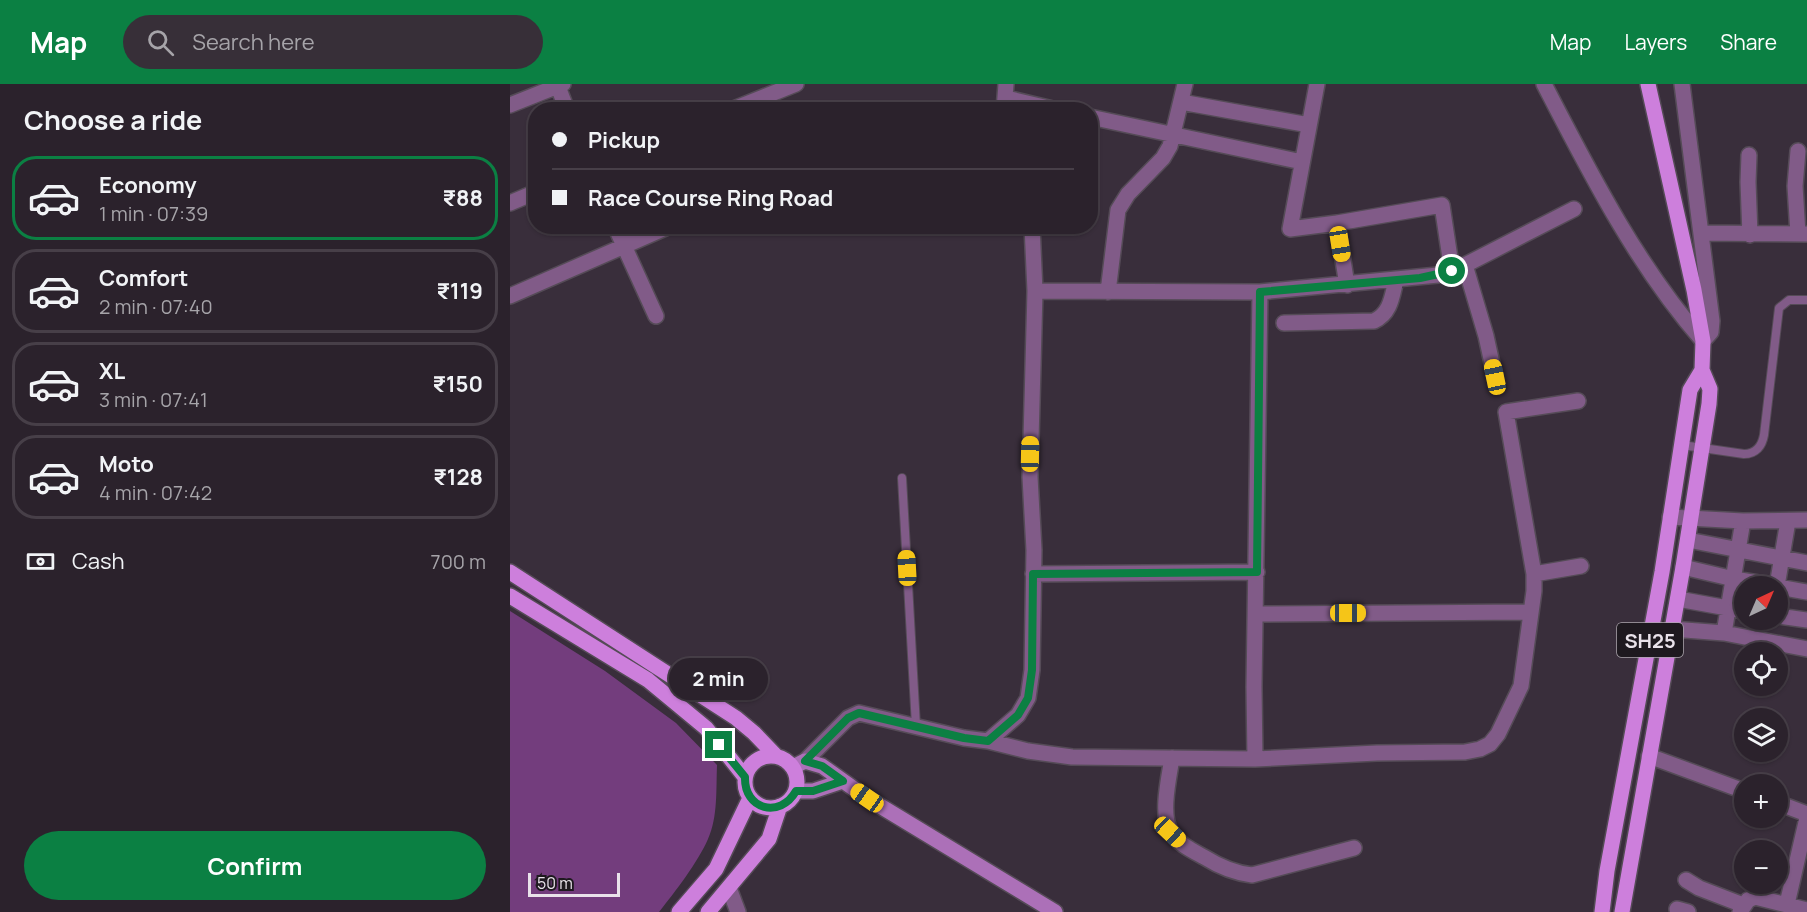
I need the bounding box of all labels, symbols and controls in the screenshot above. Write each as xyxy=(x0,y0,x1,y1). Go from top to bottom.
search box xyxy=(123,15,543,69)
text: Map xyxy=(30,23,87,61)
icon: search xyxy=(144,26,177,59)
text: Search here xyxy=(192,27,315,57)
text: Map xyxy=(1550,28,1591,56)
text: Layers xyxy=(1624,28,1687,56)
text: Share xyxy=(1720,28,1777,56)
text: Choose a ride xyxy=(24,101,202,138)
text: Pickup xyxy=(588,125,660,155)
text: Economy xyxy=(99,170,197,200)
icon: car xyxy=(27,171,81,225)
text: ₹88 xyxy=(442,183,483,213)
text: Race Course Ring Road xyxy=(588,183,833,213)
text: 1 min · 07:39 xyxy=(99,200,209,227)
car xyxy=(1328,225,1352,263)
route start xyxy=(1438,257,1465,284)
text: Comfort xyxy=(99,263,188,293)
icon: car xyxy=(27,264,81,318)
text: ₹119 xyxy=(436,276,483,306)
text: 2 min · 07:40 xyxy=(99,293,213,320)
text: XL xyxy=(99,356,125,386)
icon: car xyxy=(27,357,81,411)
car xyxy=(1482,358,1508,396)
text: ₹150 xyxy=(432,369,483,399)
text: 3 min · 07:41 xyxy=(99,386,208,413)
car xyxy=(1021,436,1039,472)
text: Moto xyxy=(99,449,154,479)
icon: car xyxy=(27,450,81,504)
text: ₹128 xyxy=(433,462,483,492)
text: 4 min · 07:42 xyxy=(99,479,212,506)
icon: cash xyxy=(24,545,57,578)
text: Cash xyxy=(72,546,125,576)
text: 700 m xyxy=(431,548,486,575)
car xyxy=(897,550,917,586)
north arrow xyxy=(1734,576,1788,630)
map controls xyxy=(1734,576,1788,894)
car xyxy=(1330,604,1366,622)
road number: SH25 xyxy=(1617,623,1683,657)
button: locate xyxy=(1734,642,1788,696)
callout: 2 min xyxy=(670,658,768,700)
text: 2 min xyxy=(692,665,745,692)
button: layers xyxy=(1734,708,1788,762)
route end xyxy=(705,731,732,758)
button: + xyxy=(1734,774,1788,828)
car xyxy=(847,780,887,816)
car xyxy=(1151,813,1189,851)
button: Confirm xyxy=(24,831,486,900)
button: − xyxy=(1734,840,1788,894)
scale bar xyxy=(528,870,620,898)
text: 50 m xyxy=(537,872,573,894)

